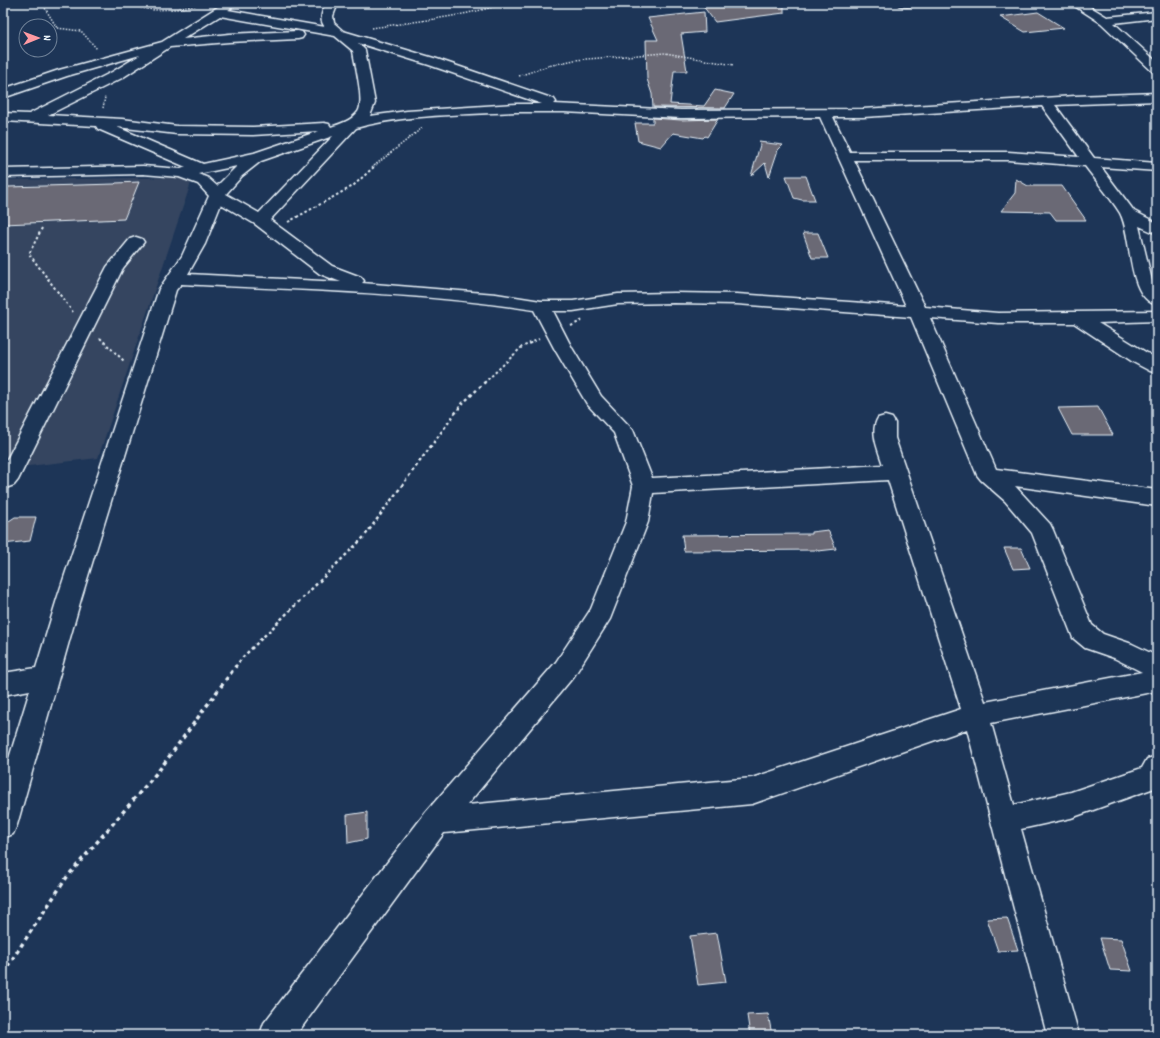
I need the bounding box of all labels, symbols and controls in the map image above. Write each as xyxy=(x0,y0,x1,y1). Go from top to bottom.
north arrow xyxy=(18,18,58,58)
text: N xyxy=(38,35,54,41)

